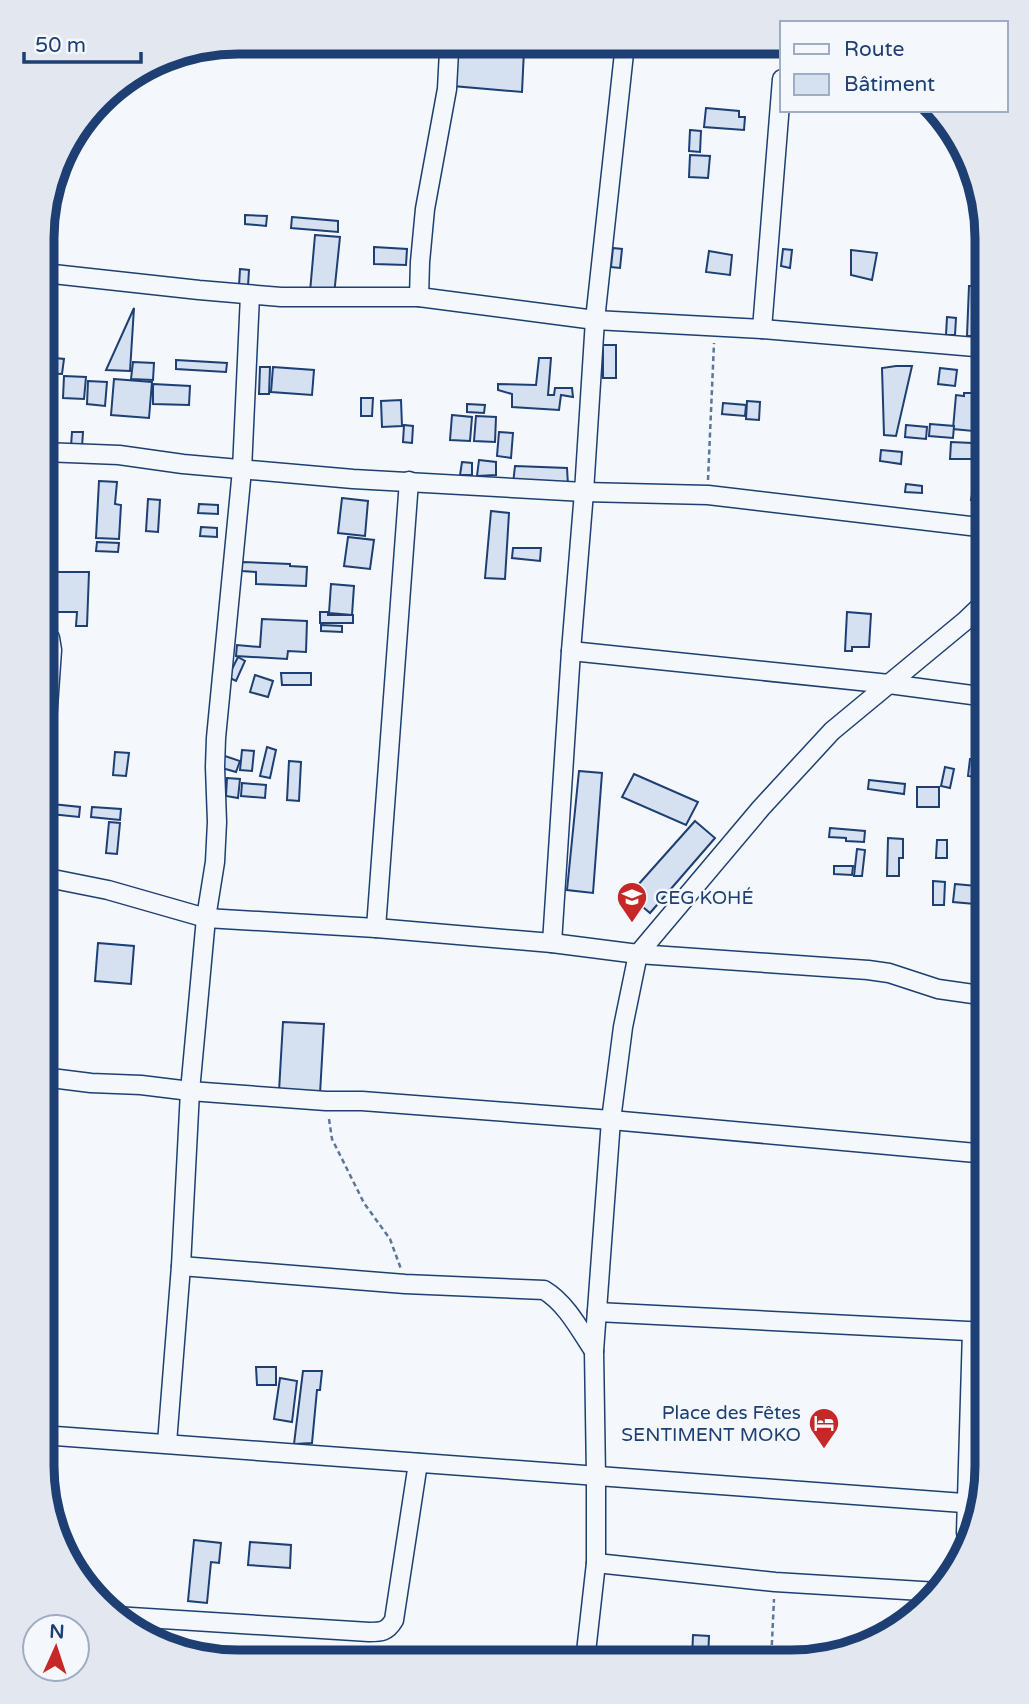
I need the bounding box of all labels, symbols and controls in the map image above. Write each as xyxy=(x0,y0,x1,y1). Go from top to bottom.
scale bar xyxy=(24,21,142,65)
legend xyxy=(780,21,1008,112)
text: 50 m xyxy=(35,33,86,58)
text: Route xyxy=(844,37,904,62)
text: Bâtiment xyxy=(844,72,935,97)
school or university icon: CEG KOHÉ xyxy=(615,880,649,924)
place label: CEG KOHÉ xyxy=(655,887,754,909)
place label: Place des Fêtes SENTIMENT MOKO xyxy=(621,1402,801,1446)
hotel icon: Place des Fêtes SENTIMENT MOKO xyxy=(807,1406,841,1450)
north arrow xyxy=(21,1613,91,1683)
text: N xyxy=(49,1621,65,1643)

